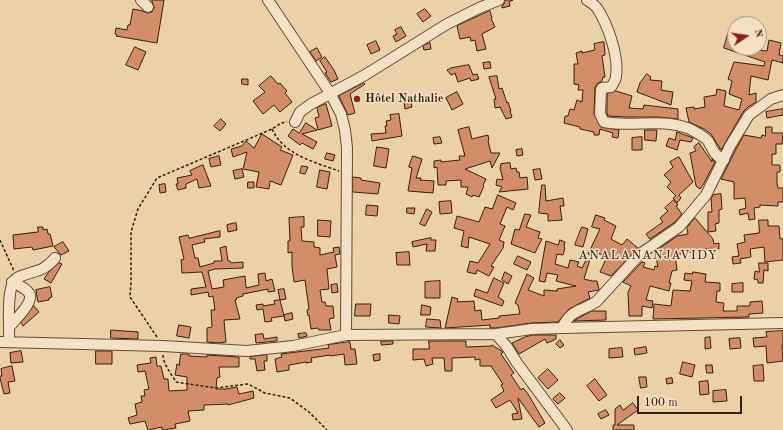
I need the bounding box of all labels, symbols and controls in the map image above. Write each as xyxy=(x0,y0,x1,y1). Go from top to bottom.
north arrow xyxy=(727,16,767,56)
text: N xyxy=(752,28,765,39)
place label: Hôtel Nathalie xyxy=(365,92,443,106)
marker: Hôtel Nathalie xyxy=(352,94,362,104)
district label: ANALANANJAVIDY xyxy=(578,248,718,264)
scale bar xyxy=(639,388,744,414)
text: 100 m xyxy=(644,397,678,409)

